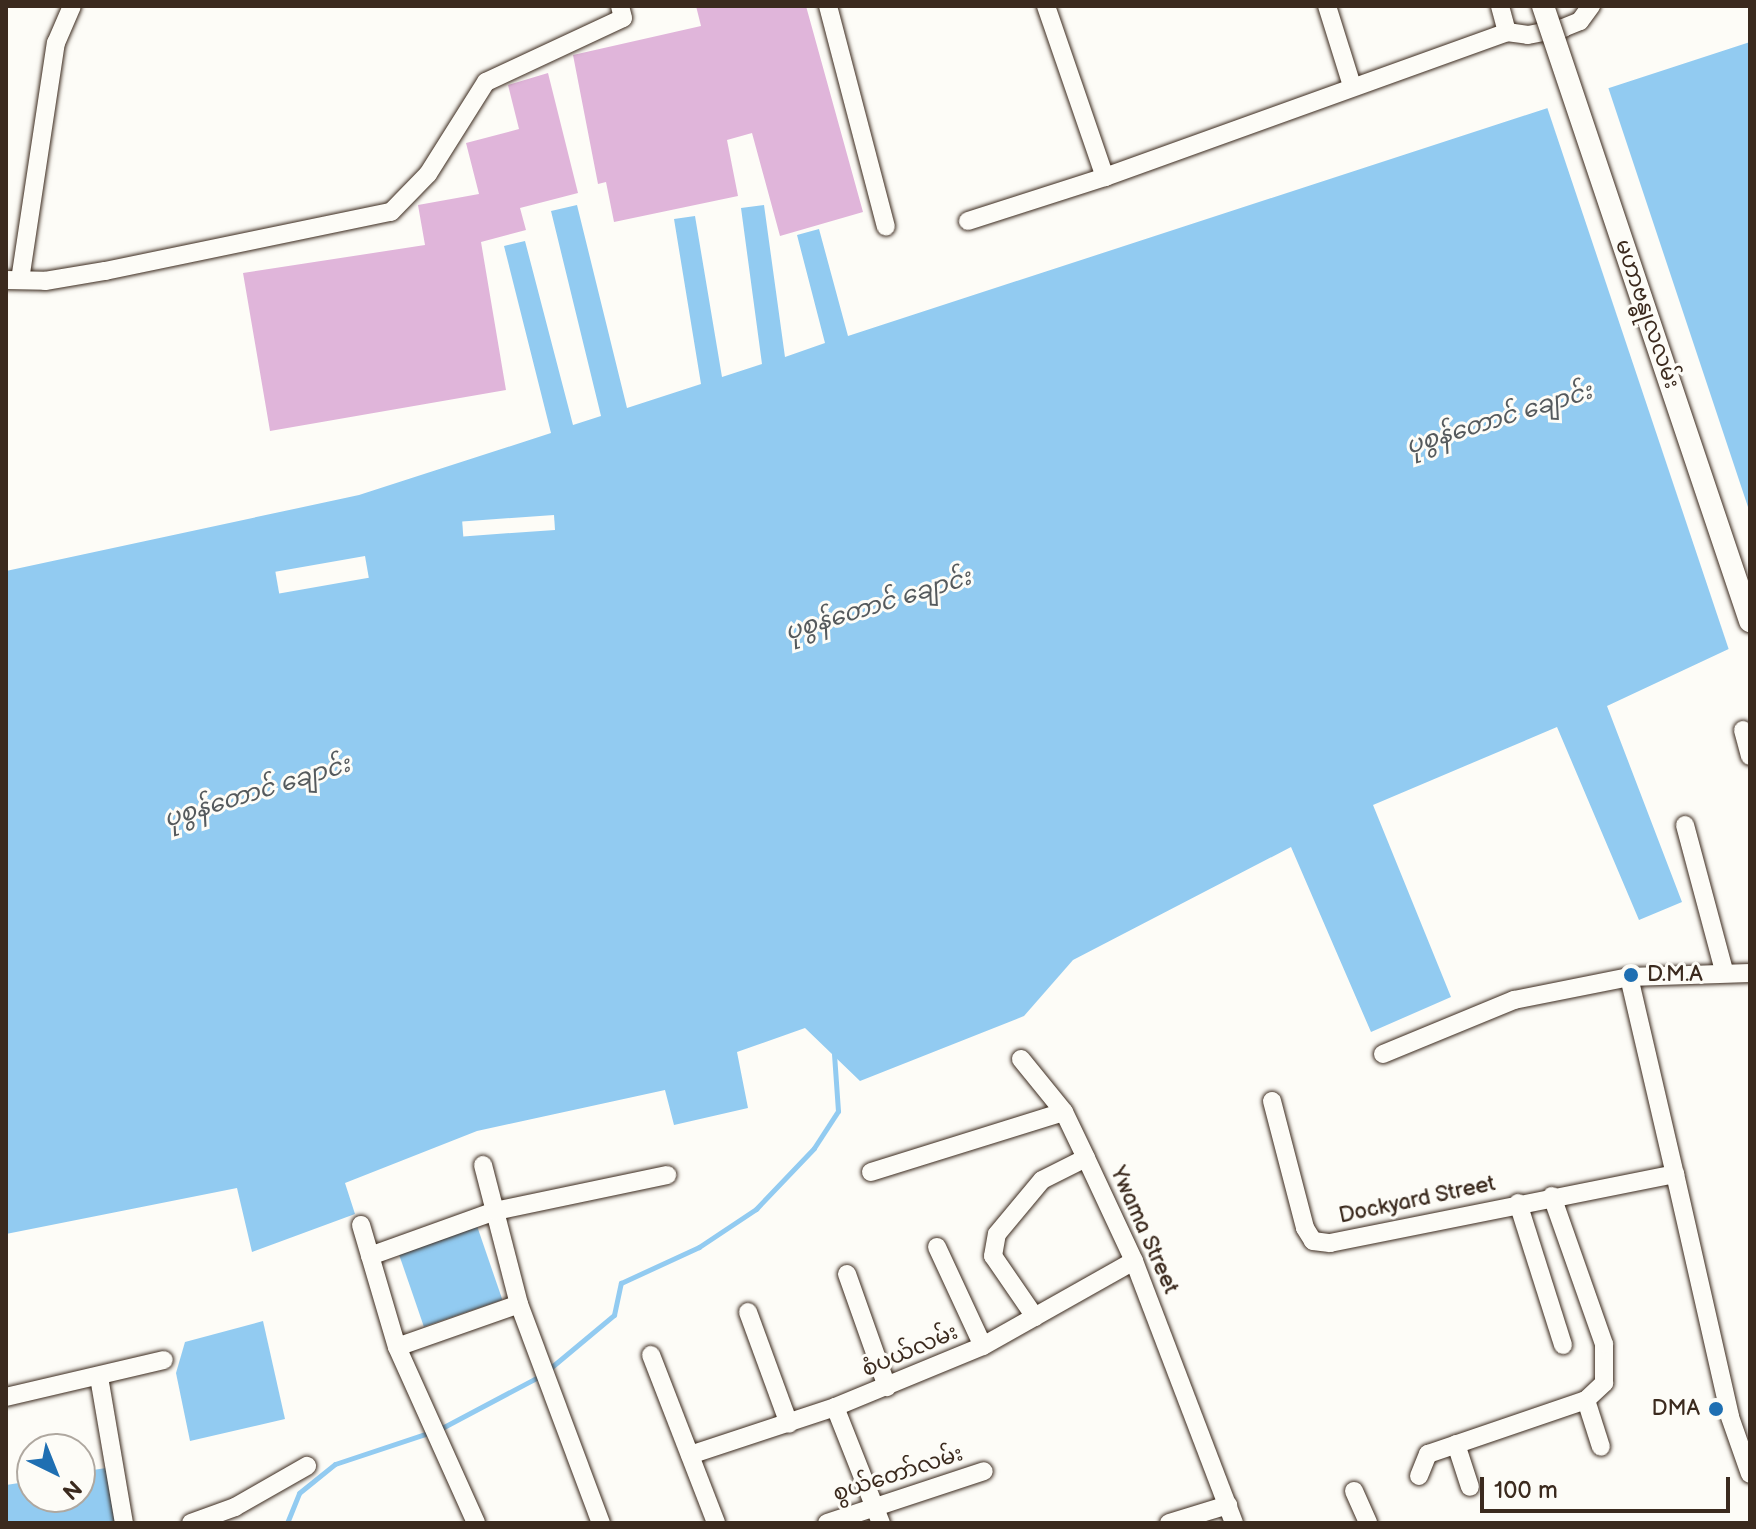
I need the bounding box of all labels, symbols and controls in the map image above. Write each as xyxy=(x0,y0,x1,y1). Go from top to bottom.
street label: မဟာဗန္ဓုလလမ်း xyxy=(1609,236,1685,392)
water label: ပုစွန်တောင် ချောင်း xyxy=(1403,377,1595,461)
water label: ပုစွန်တောင် ချောင်း xyxy=(782,563,974,647)
water label: ပုစွန်တောင် ချောင်း xyxy=(161,750,353,834)
place label: D.M.A xyxy=(1647,962,1703,988)
marker: D.M.A xyxy=(1622,966,1640,984)
street label: Ywama Street xyxy=(1104,1162,1184,1298)
street label: Dockyard Street xyxy=(1336,1171,1498,1229)
street label: စံပယ်လမ်း xyxy=(858,1319,962,1383)
place label: DMA xyxy=(1652,1396,1700,1422)
marker: DMA xyxy=(1707,1400,1725,1418)
north arrow xyxy=(16,1433,96,1513)
street label: စွယ်တော်လမ်း xyxy=(830,1441,966,1507)
scale bar xyxy=(1484,1461,1734,1511)
text: N xyxy=(56,1474,87,1505)
text: 100 m xyxy=(1494,1476,1558,1505)

